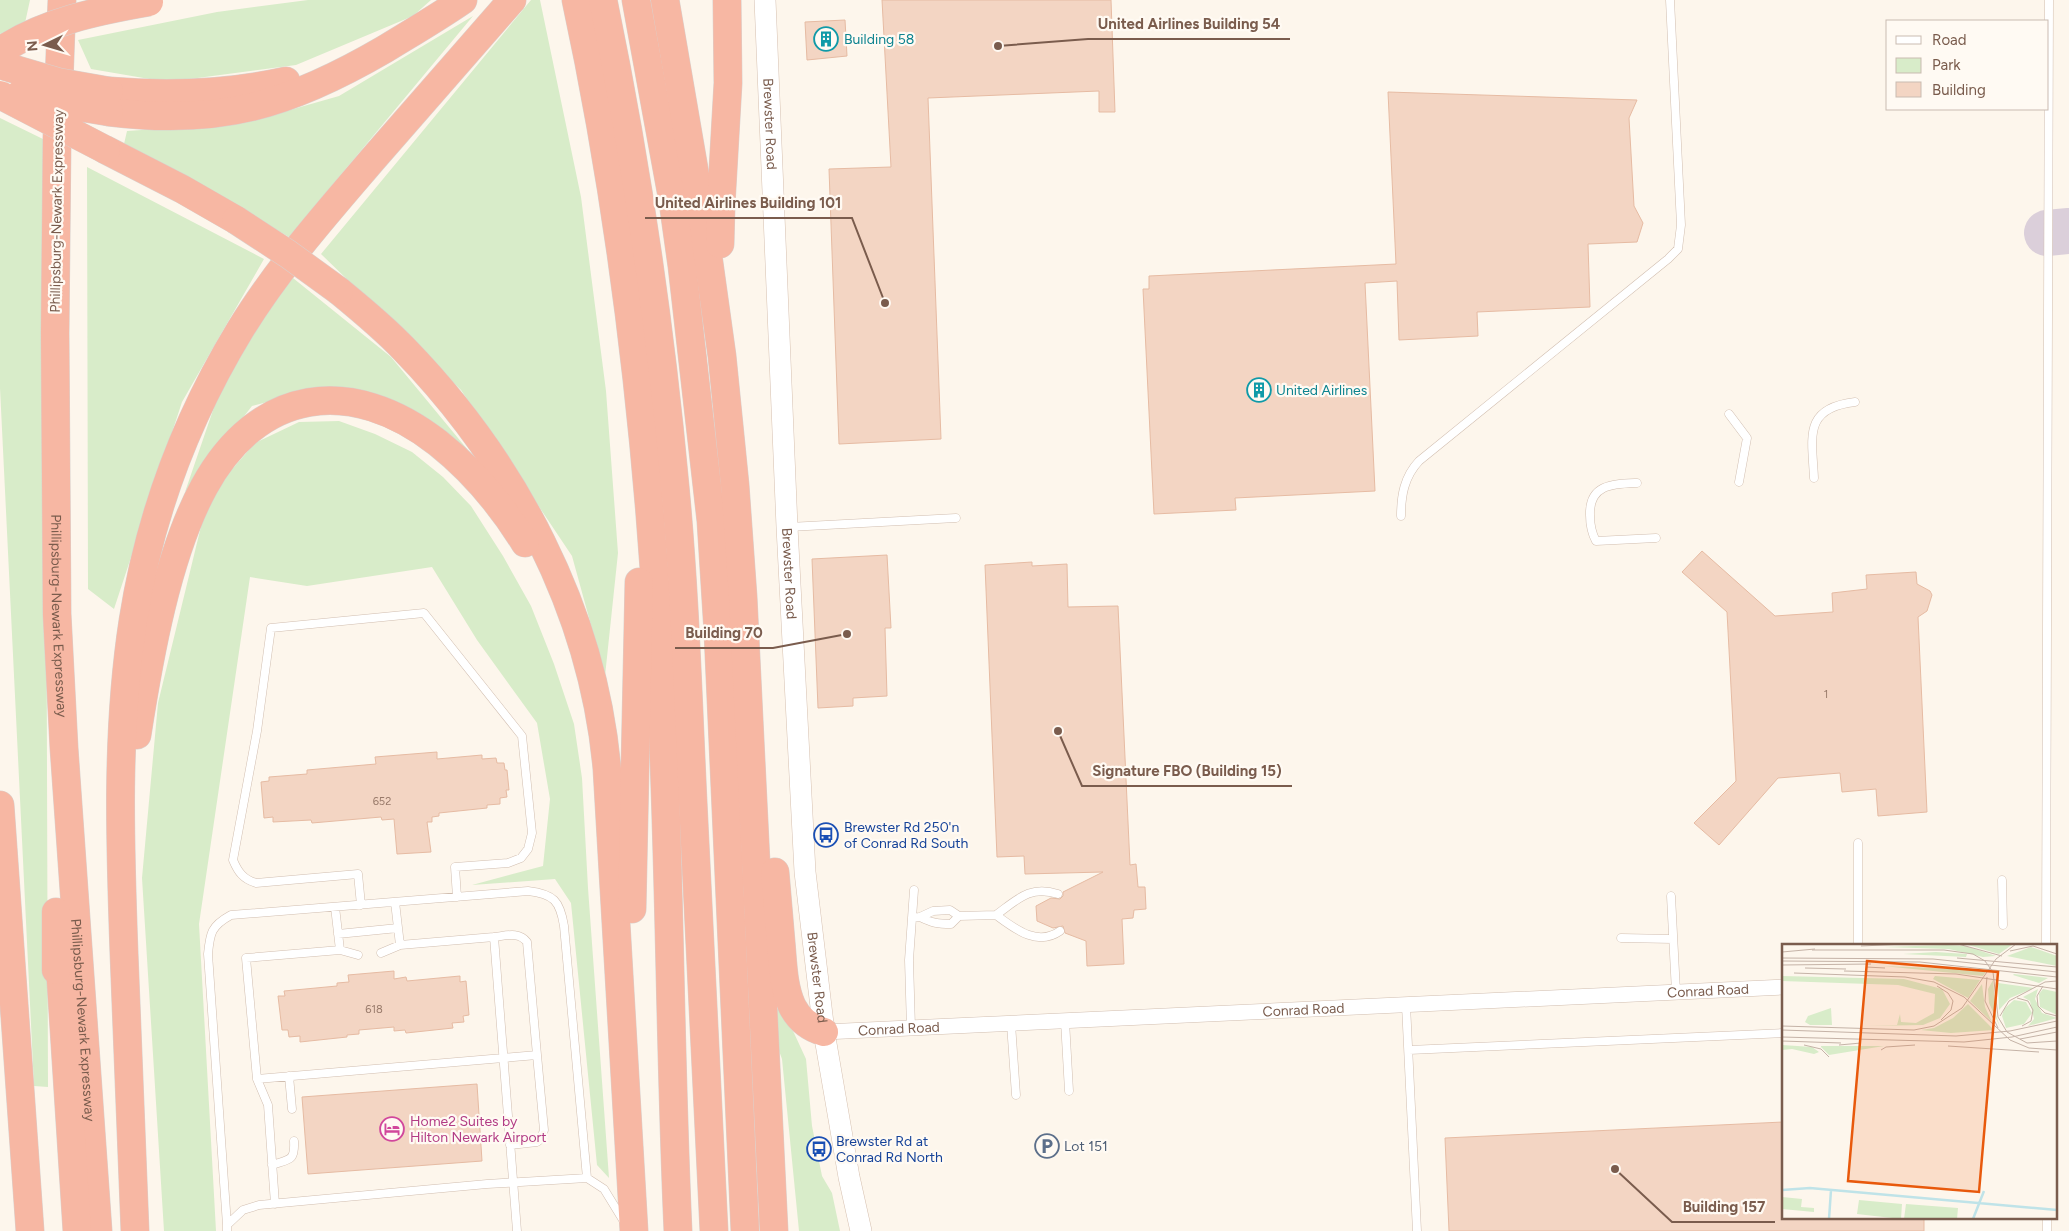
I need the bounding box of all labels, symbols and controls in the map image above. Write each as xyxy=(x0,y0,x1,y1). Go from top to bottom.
callout: United Airlines Building 54 xyxy=(1088,9,1290,39)
text: United Airlines Building 54 xyxy=(1098,15,1281,33)
north arrow xyxy=(20,20,70,70)
legend xyxy=(1886,20,2049,110)
building icon: Building 58 xyxy=(813,26,839,52)
place label: Building 58 xyxy=(844,31,914,48)
text: Road xyxy=(1932,31,1967,49)
text: N xyxy=(24,40,41,52)
text: Park xyxy=(1932,56,1961,74)
street label: Brewster Road xyxy=(760,78,781,170)
text: Building xyxy=(1932,81,1986,99)
street label: Phillipsburg-Newark Expressway xyxy=(47,109,67,313)
callout: United Airlines Building 101 xyxy=(645,188,852,218)
text: United Airlines Building 101 xyxy=(655,194,841,212)
building icon: United Airlines xyxy=(1246,377,1272,403)
place label: United Airlines xyxy=(1276,382,1367,399)
street label: Phillipsburg-Newark Expressway xyxy=(48,514,71,719)
street label: Brewster Road xyxy=(779,527,800,620)
callout: Building 70 xyxy=(675,618,773,648)
text: Building 70 xyxy=(685,624,763,642)
house number: 1 xyxy=(1824,688,1828,701)
callout: Signature FBO (Building 15) xyxy=(1082,756,1292,786)
text: Signature FBO (Building 15) xyxy=(1092,762,1282,780)
house number: 652 xyxy=(373,795,391,808)
place label: Brewster Rd 250'n of Conrad Rd South xyxy=(844,819,969,852)
bus stop icon: Brewster Rd 250'n of Conrad Rd South xyxy=(813,822,839,848)
street label: Phillipsburg-Newark Expressway xyxy=(68,918,99,1123)
street label: Brewster Road xyxy=(804,931,831,1024)
inset map xyxy=(1782,944,2056,1218)
street label: Conrad Road xyxy=(1667,980,1749,1001)
street label: Conrad Road xyxy=(1262,999,1345,1020)
house number: 618 xyxy=(365,1003,383,1016)
street label: Conrad Road xyxy=(858,1018,940,1039)
place label: Home2 Suites by Hilton Newark Airport xyxy=(410,1113,547,1146)
hotel icon: Home2 Suites by Hilton Newark Airport xyxy=(379,1116,405,1142)
place label: Brewster Rd at Conrad Rd North xyxy=(836,1133,943,1166)
parking icon: Lot 151 xyxy=(1034,1133,1060,1159)
bus stop icon: Brewster Rd at Conrad Rd North xyxy=(806,1136,832,1162)
place label: Lot 151 xyxy=(1064,1138,1108,1155)
callout: Building 157 xyxy=(1672,1192,1775,1222)
text: Building 157 xyxy=(1683,1198,1765,1216)

